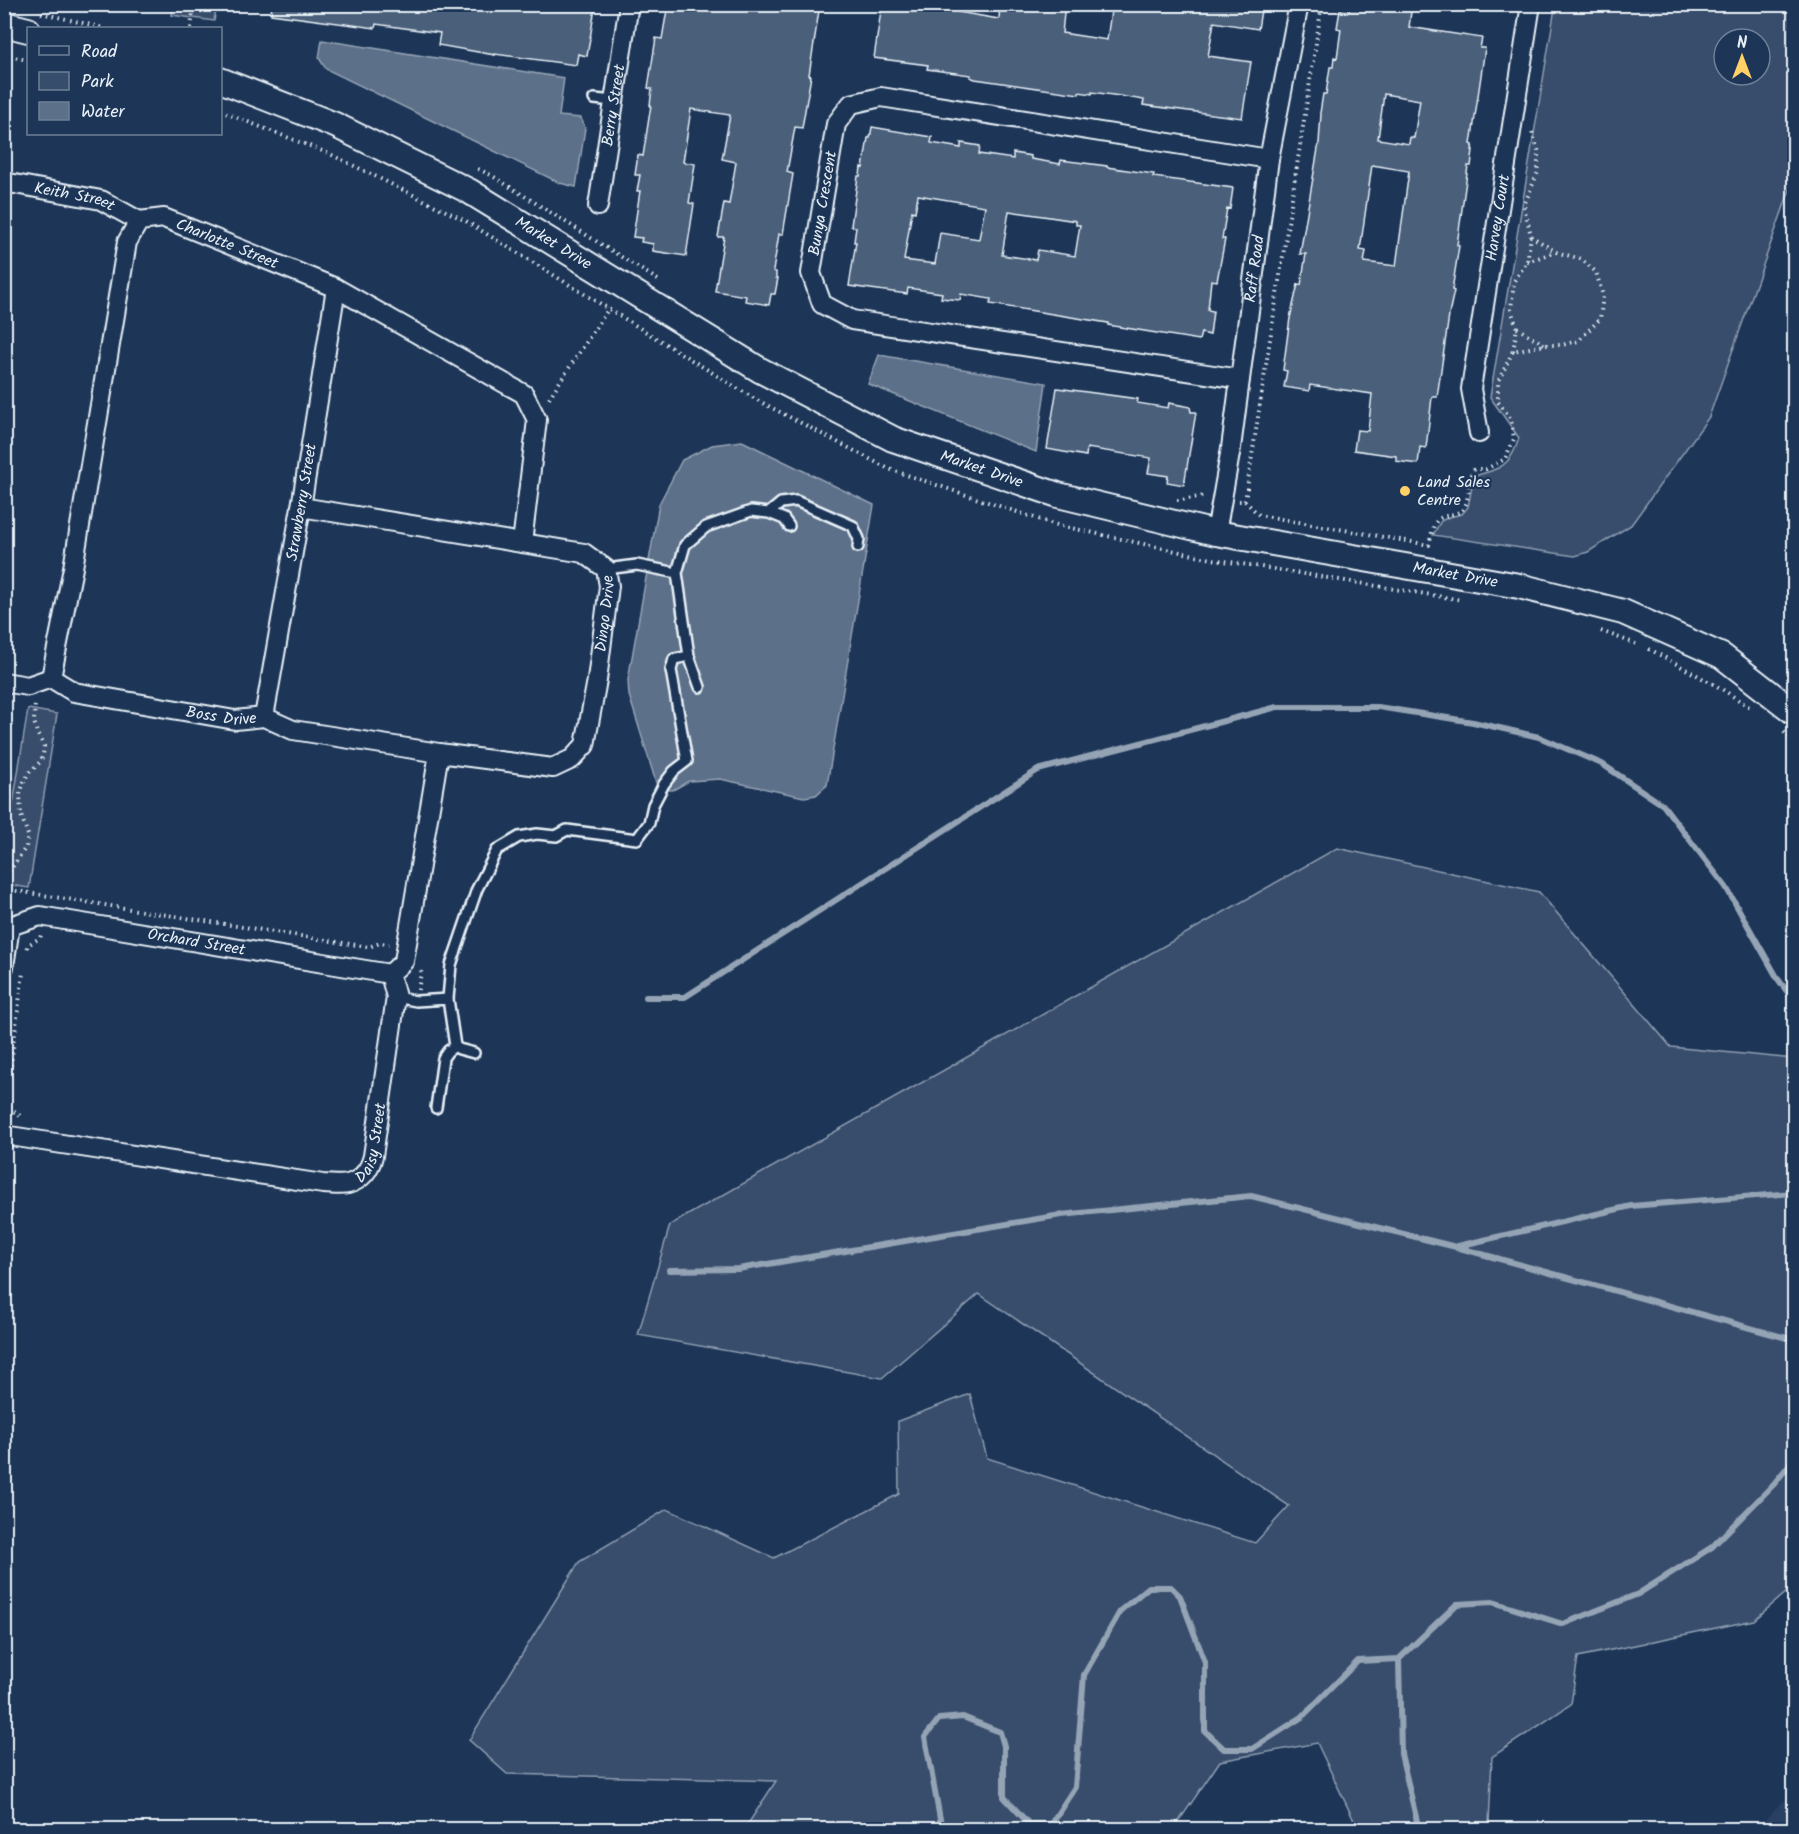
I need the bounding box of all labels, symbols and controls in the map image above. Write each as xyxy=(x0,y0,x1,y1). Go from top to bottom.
legend xyxy=(27,27,222,135)
north arrow xyxy=(1712,27,1772,87)
text: N xyxy=(1737,31,1747,56)
text: Road xyxy=(81,38,118,67)
street label: Berry Street xyxy=(595,62,632,148)
text: Park xyxy=(81,68,114,97)
text: Water xyxy=(81,98,126,127)
street label: Bunya Crescent xyxy=(802,148,844,258)
street label: Harvey Court xyxy=(1479,172,1517,263)
street label: Keith Street xyxy=(32,175,120,218)
street label: Market Drive xyxy=(510,210,597,276)
street label: Charlotte Street xyxy=(172,212,283,276)
street label: Raff Road xyxy=(1238,233,1271,304)
street label: Strawberry Street xyxy=(279,441,324,563)
street label: Market Drive xyxy=(937,443,1027,495)
place label: Land Sales Centre xyxy=(1417,470,1490,513)
marker: Land Sales Centre xyxy=(1398,484,1412,498)
street label: Market Drive xyxy=(1411,555,1500,595)
street label: Dingo Drive xyxy=(588,573,622,653)
street label: Boss Drive xyxy=(184,699,258,733)
street label: Orchard Street xyxy=(146,922,248,962)
street label: Daisy Street xyxy=(349,1100,393,1190)

